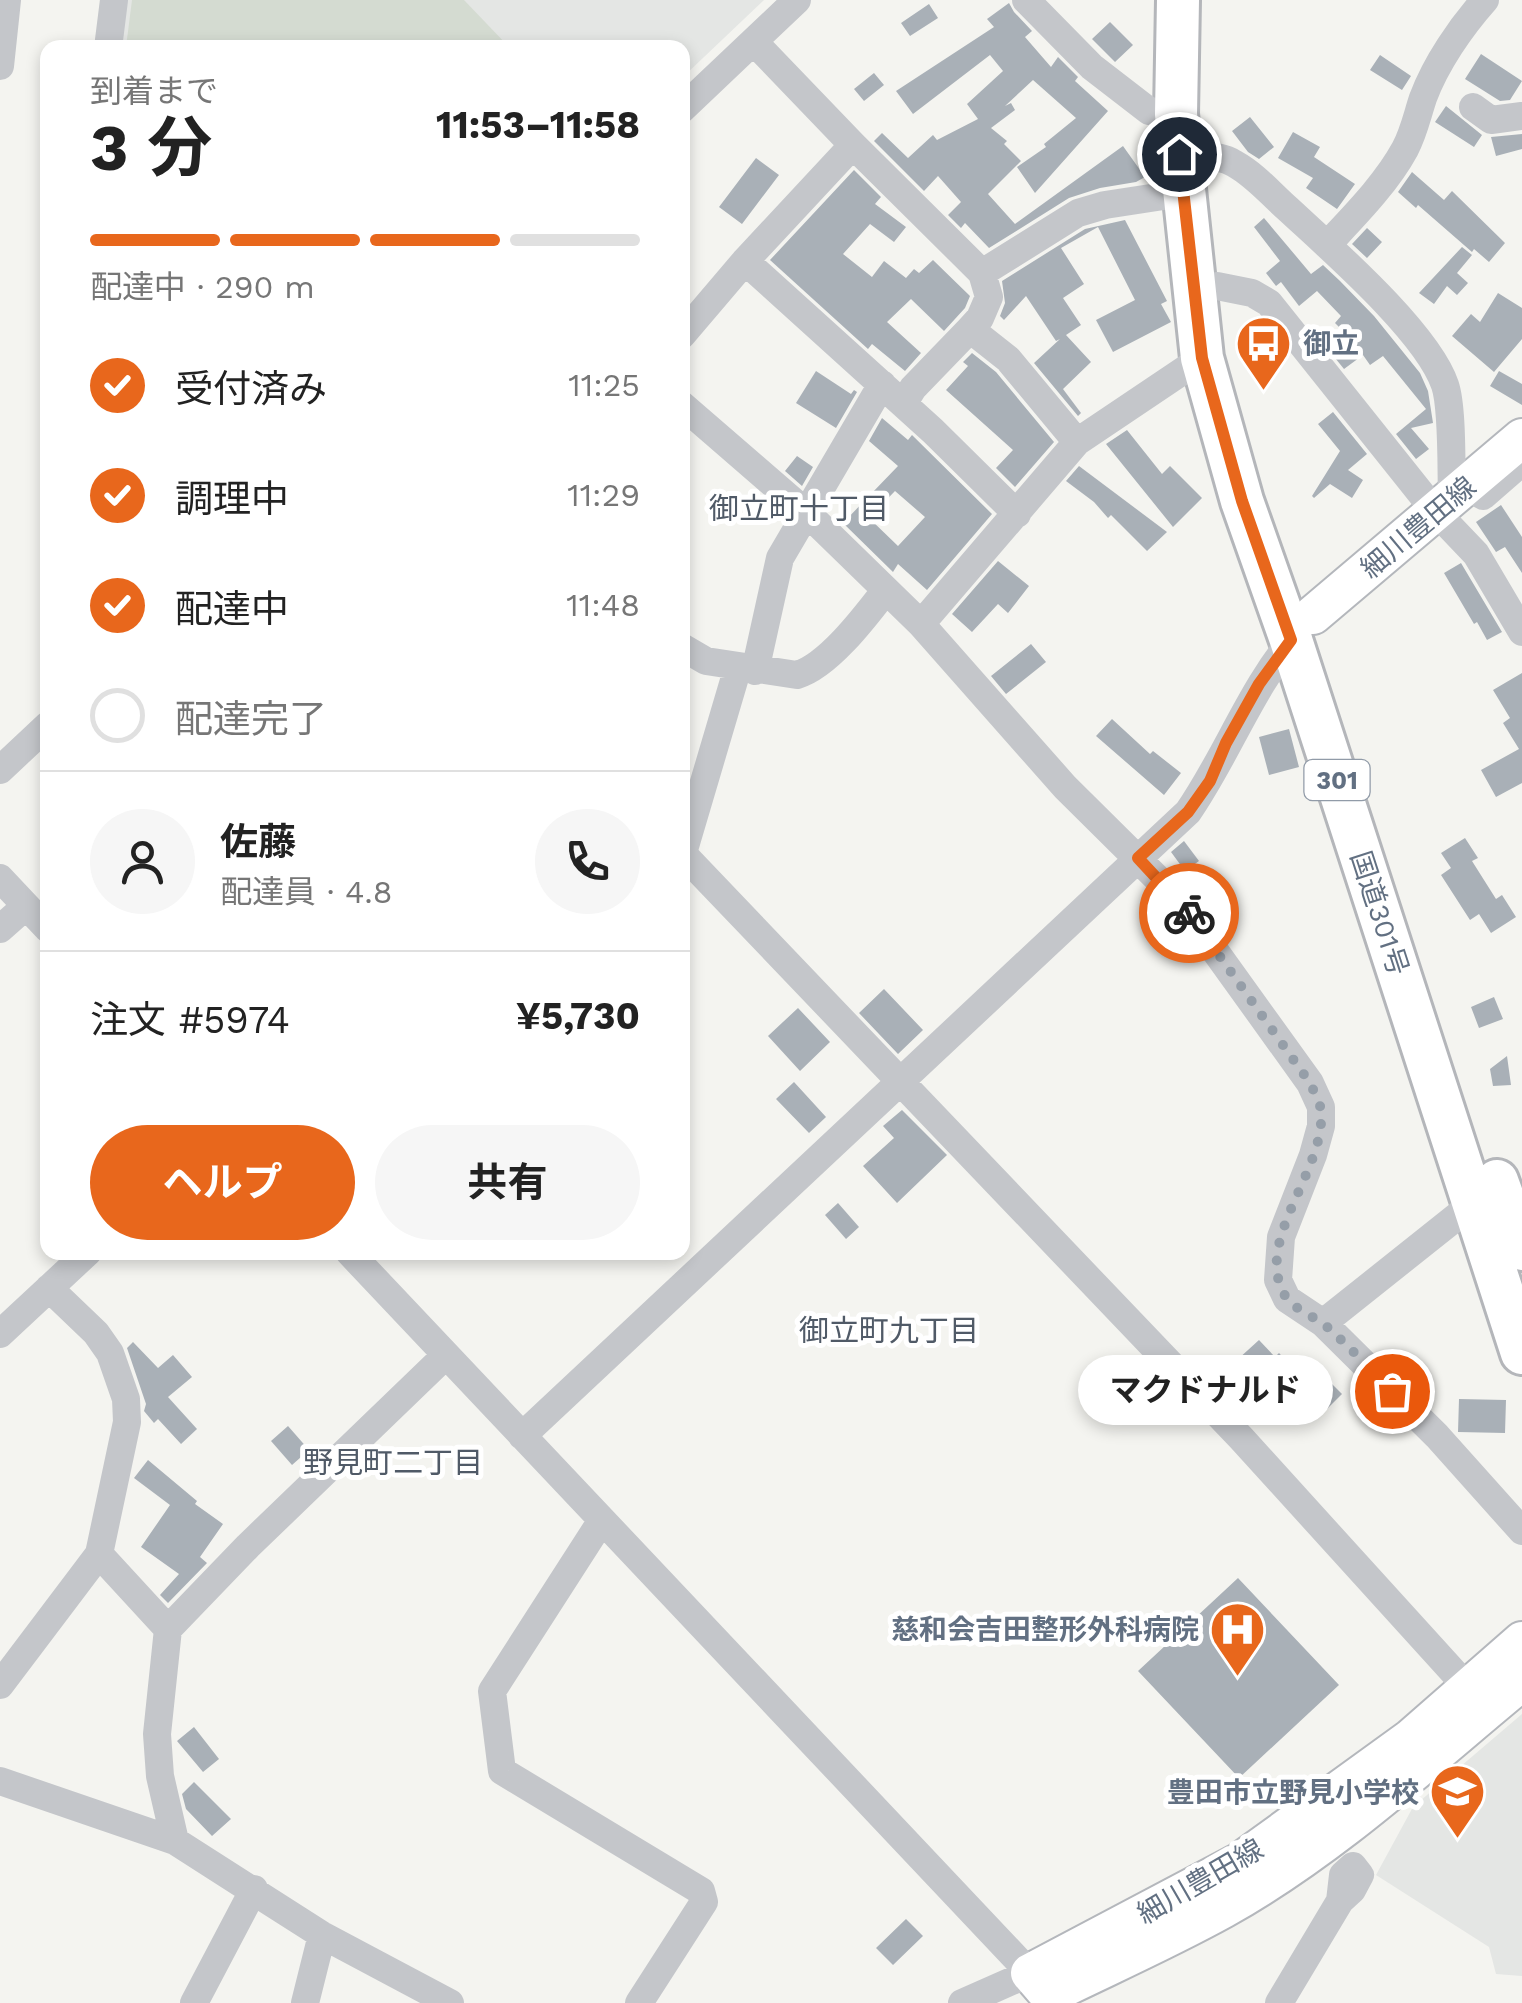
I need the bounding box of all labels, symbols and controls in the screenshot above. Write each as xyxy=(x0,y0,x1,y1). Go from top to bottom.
text: 到着まで xyxy=(90,72,218,110)
text: 11:53–11:58 xyxy=(436,103,640,147)
text: 3 分 xyxy=(90,110,212,186)
pin xyxy=(1137,112,1222,197)
icon: home xyxy=(1152,127,1207,182)
text: 配達中 · 290 m xyxy=(90,268,315,306)
bus stop icon: 御立 xyxy=(1234,313,1294,392)
place label: 御立 xyxy=(1303,327,1359,360)
icon: check xyxy=(90,358,145,413)
text: 11:25 xyxy=(568,366,640,404)
text: 受付済み xyxy=(175,367,327,411)
icon: check xyxy=(90,468,145,523)
street label: 細川豊田線 xyxy=(1354,470,1483,585)
text: 11:29 xyxy=(567,476,640,514)
text: 調理中 xyxy=(175,477,289,521)
district label: 御立町十丁目 xyxy=(709,491,889,526)
icon: check xyxy=(90,578,145,633)
text: 11:48 xyxy=(566,586,640,624)
text: 配達中 xyxy=(175,587,289,631)
text: 配達完了 xyxy=(175,697,327,741)
road number: 301 xyxy=(1304,760,1370,800)
button: person xyxy=(90,809,195,914)
button: phone xyxy=(535,809,640,914)
text: 佐藤 xyxy=(220,820,296,864)
street label: 国道301号 xyxy=(1344,847,1415,979)
courier xyxy=(1139,863,1239,963)
text: 配達員 · 4.8 xyxy=(220,873,392,911)
icon: bike xyxy=(1162,886,1217,941)
text: ¥5,730 xyxy=(516,994,640,1038)
text: 注文 #5974 xyxy=(90,998,290,1042)
button: ヘルプ xyxy=(90,1125,355,1240)
button: 共有 xyxy=(375,1125,640,1240)
district label: 御立町九丁目 xyxy=(799,1313,979,1348)
pin xyxy=(1350,1349,1435,1434)
callout: マクドナルド xyxy=(1077,1356,1332,1426)
icon: bag xyxy=(1365,1364,1420,1419)
text: マクドナルド xyxy=(1109,1371,1302,1409)
district label: 野見町二丁目 xyxy=(303,1445,483,1480)
hospital icon: 慈和会吉田整形外科病院 xyxy=(1208,1599,1268,1678)
place label: 慈和会吉田整形外科病院 xyxy=(891,1613,1199,1646)
school or university icon: 豊田市立野見小学校 xyxy=(1428,1762,1488,1841)
place label: 豊田市立野見小学校 xyxy=(1167,1776,1419,1809)
street label: 細川豊田線 xyxy=(1131,1832,1269,1931)

